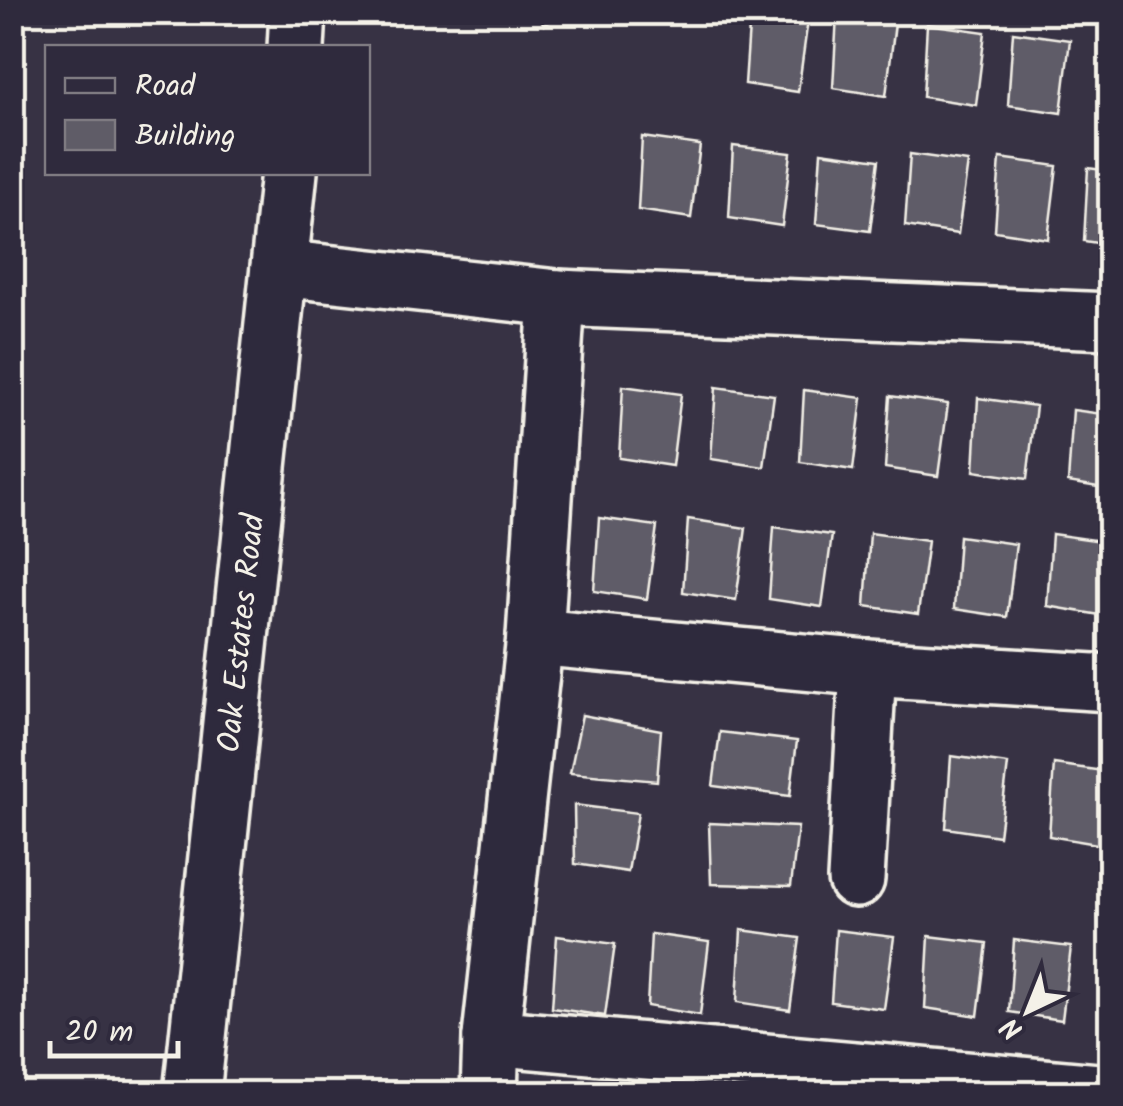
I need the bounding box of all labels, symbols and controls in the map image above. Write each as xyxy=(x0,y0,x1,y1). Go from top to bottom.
legend xyxy=(45,45,370,175)
text: Road xyxy=(135,63,196,111)
text: Building xyxy=(135,113,235,161)
street label: Oak Estates Road xyxy=(205,510,280,755)
north arrow xyxy=(978,961,1078,1061)
scale bar xyxy=(50,996,178,1058)
text: N xyxy=(991,1005,1034,1050)
text: 20 m xyxy=(65,1009,133,1057)

